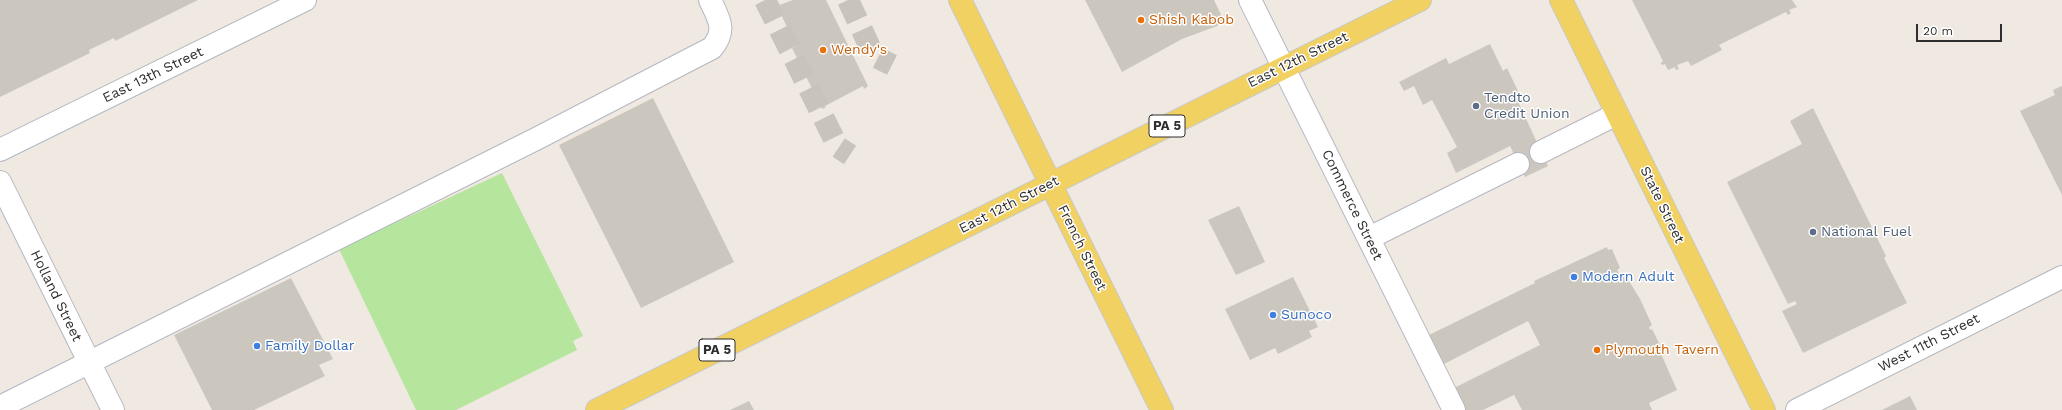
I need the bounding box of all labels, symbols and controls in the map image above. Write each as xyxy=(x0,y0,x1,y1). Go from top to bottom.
place label: Shish Kabob xyxy=(1149,12,1234,28)
marker: Shish Kabob xyxy=(1136,15,1146,25)
scale bar xyxy=(1918,16,2004,42)
text: 20 m xyxy=(1923,24,1953,38)
street label: East 12th Street xyxy=(1245,28,1351,92)
place label: Wendy's xyxy=(831,42,887,58)
street label: East 13th Street xyxy=(100,43,206,107)
marker: Wendy's xyxy=(818,45,828,55)
place label: Tendto Credit Union xyxy=(1484,90,1570,122)
marker: Tendto Credit Union xyxy=(1471,101,1481,111)
road number: PA 5 xyxy=(1149,115,1185,137)
street label: Commerce Street xyxy=(1318,147,1386,263)
street label: State Street xyxy=(1636,164,1688,246)
street label: East 12th Street xyxy=(956,173,1062,237)
street label: French Street xyxy=(1054,202,1110,294)
place label: National Fuel xyxy=(1821,224,1911,240)
marker: National Fuel xyxy=(1808,227,1818,237)
street label: Holland Street xyxy=(27,248,85,344)
place label: Modern Adult xyxy=(1582,269,1675,285)
marker: Modern Adult xyxy=(1569,272,1579,282)
place label: Sunoco xyxy=(1281,307,1332,323)
marker: Sunoco xyxy=(1268,310,1278,320)
street label: West 11th Street xyxy=(1876,310,1982,376)
place label: Family Dollar xyxy=(265,338,354,354)
road number: PA 5 xyxy=(699,339,735,361)
marker: Family Dollar xyxy=(252,341,262,351)
place label: Plymouth Tavern xyxy=(1605,342,1719,358)
marker: Plymouth Tavern xyxy=(1592,345,1602,355)

